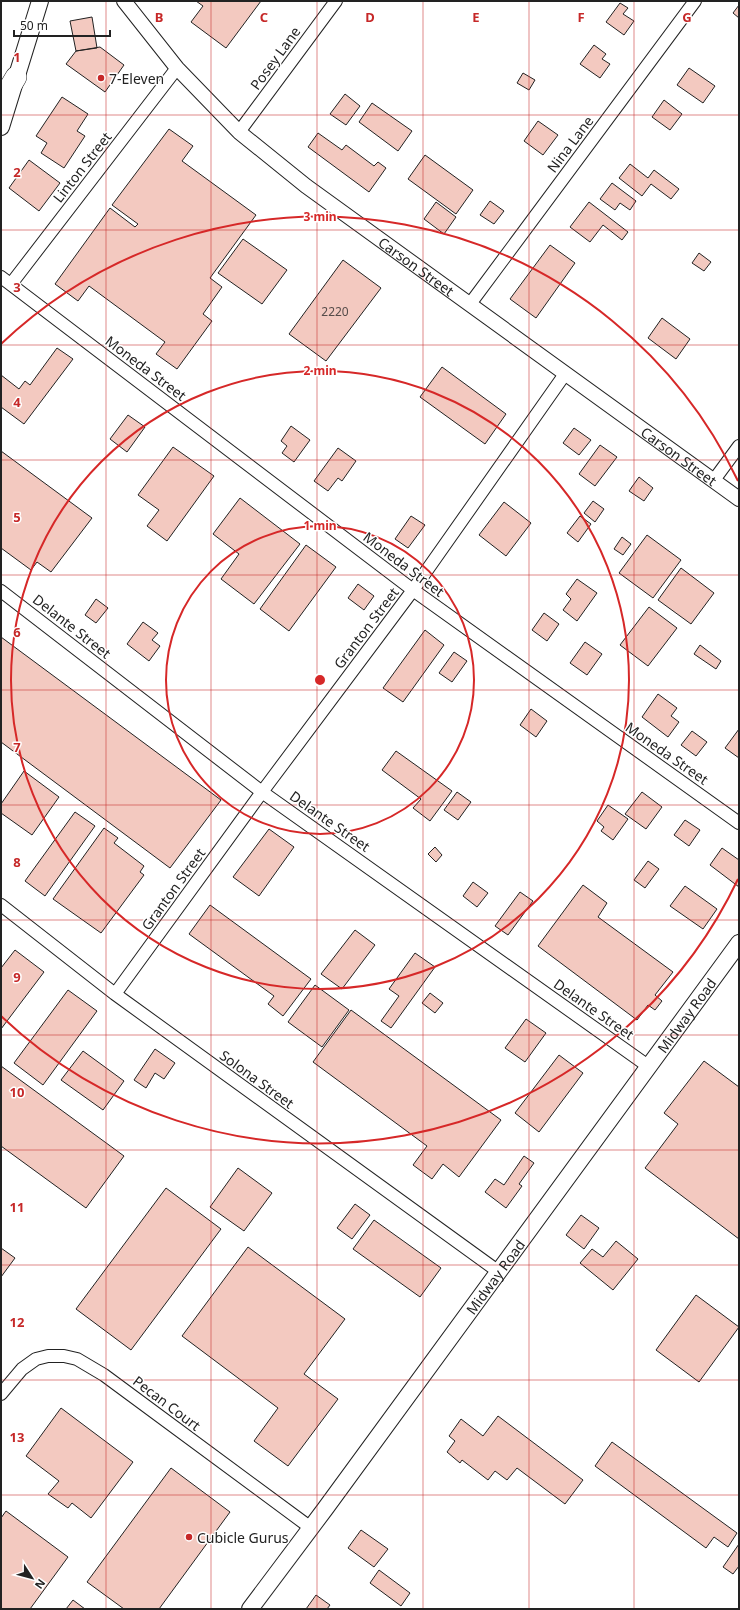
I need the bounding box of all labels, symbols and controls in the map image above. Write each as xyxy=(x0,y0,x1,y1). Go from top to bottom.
text: B xyxy=(155,8,163,26)
text: C xyxy=(260,8,268,26)
text: D xyxy=(365,8,375,26)
text: E xyxy=(472,8,480,26)
text: F xyxy=(577,8,585,26)
text: G xyxy=(682,8,692,26)
scale bar xyxy=(14,12,110,38)
text: 50 m xyxy=(20,17,48,34)
street label: Posey Lane xyxy=(246,22,304,93)
text: 1 xyxy=(13,48,21,66)
place label: 7-Eleven xyxy=(109,69,164,88)
marker: 7-Eleven xyxy=(96,73,106,83)
street label: Nina Lane xyxy=(543,112,598,176)
street label: Linton Street xyxy=(48,128,116,206)
text: 2 xyxy=(13,163,21,181)
text: 3 min xyxy=(303,208,337,225)
street label: Carson Street xyxy=(375,232,458,300)
text: 3 xyxy=(13,278,21,296)
house number: 2220 xyxy=(321,303,349,320)
street label: Moneda Street xyxy=(102,331,190,405)
text: 2 min xyxy=(303,362,337,379)
text: 4 xyxy=(13,393,21,411)
street label: Carson Street xyxy=(637,422,721,490)
text: 5 xyxy=(13,508,21,526)
text: 1 min xyxy=(303,517,337,534)
street label: Moneda Street xyxy=(360,527,448,601)
street label: Granton Street xyxy=(329,584,403,672)
street label: Delante Street xyxy=(29,590,115,662)
text: 6 xyxy=(13,623,21,641)
centre of rings xyxy=(313,673,327,687)
street label: Moneda Street xyxy=(622,717,712,789)
text: 7 xyxy=(13,738,21,756)
street label: Delante Street xyxy=(286,786,374,856)
street label: Granton Street xyxy=(137,844,209,934)
text: 8 xyxy=(13,853,21,871)
text: 9 xyxy=(13,968,21,986)
street label: Delante Street xyxy=(550,974,638,1044)
street label: Midway Road xyxy=(653,974,720,1056)
street label: Solona Street xyxy=(216,1046,298,1112)
text: 10 xyxy=(10,1083,24,1101)
text: 11 xyxy=(10,1198,24,1216)
street label: Midway Road xyxy=(461,1235,529,1318)
text: 12 xyxy=(10,1313,24,1331)
street label: Pecan Court xyxy=(129,1371,205,1435)
text: 13 xyxy=(10,1428,24,1446)
place label: Cubicle Gurus xyxy=(197,1528,289,1547)
marker: Cubicle Gurus xyxy=(184,1532,194,1542)
north arrow xyxy=(12,1558,52,1598)
text: N xyxy=(32,1576,49,1592)

